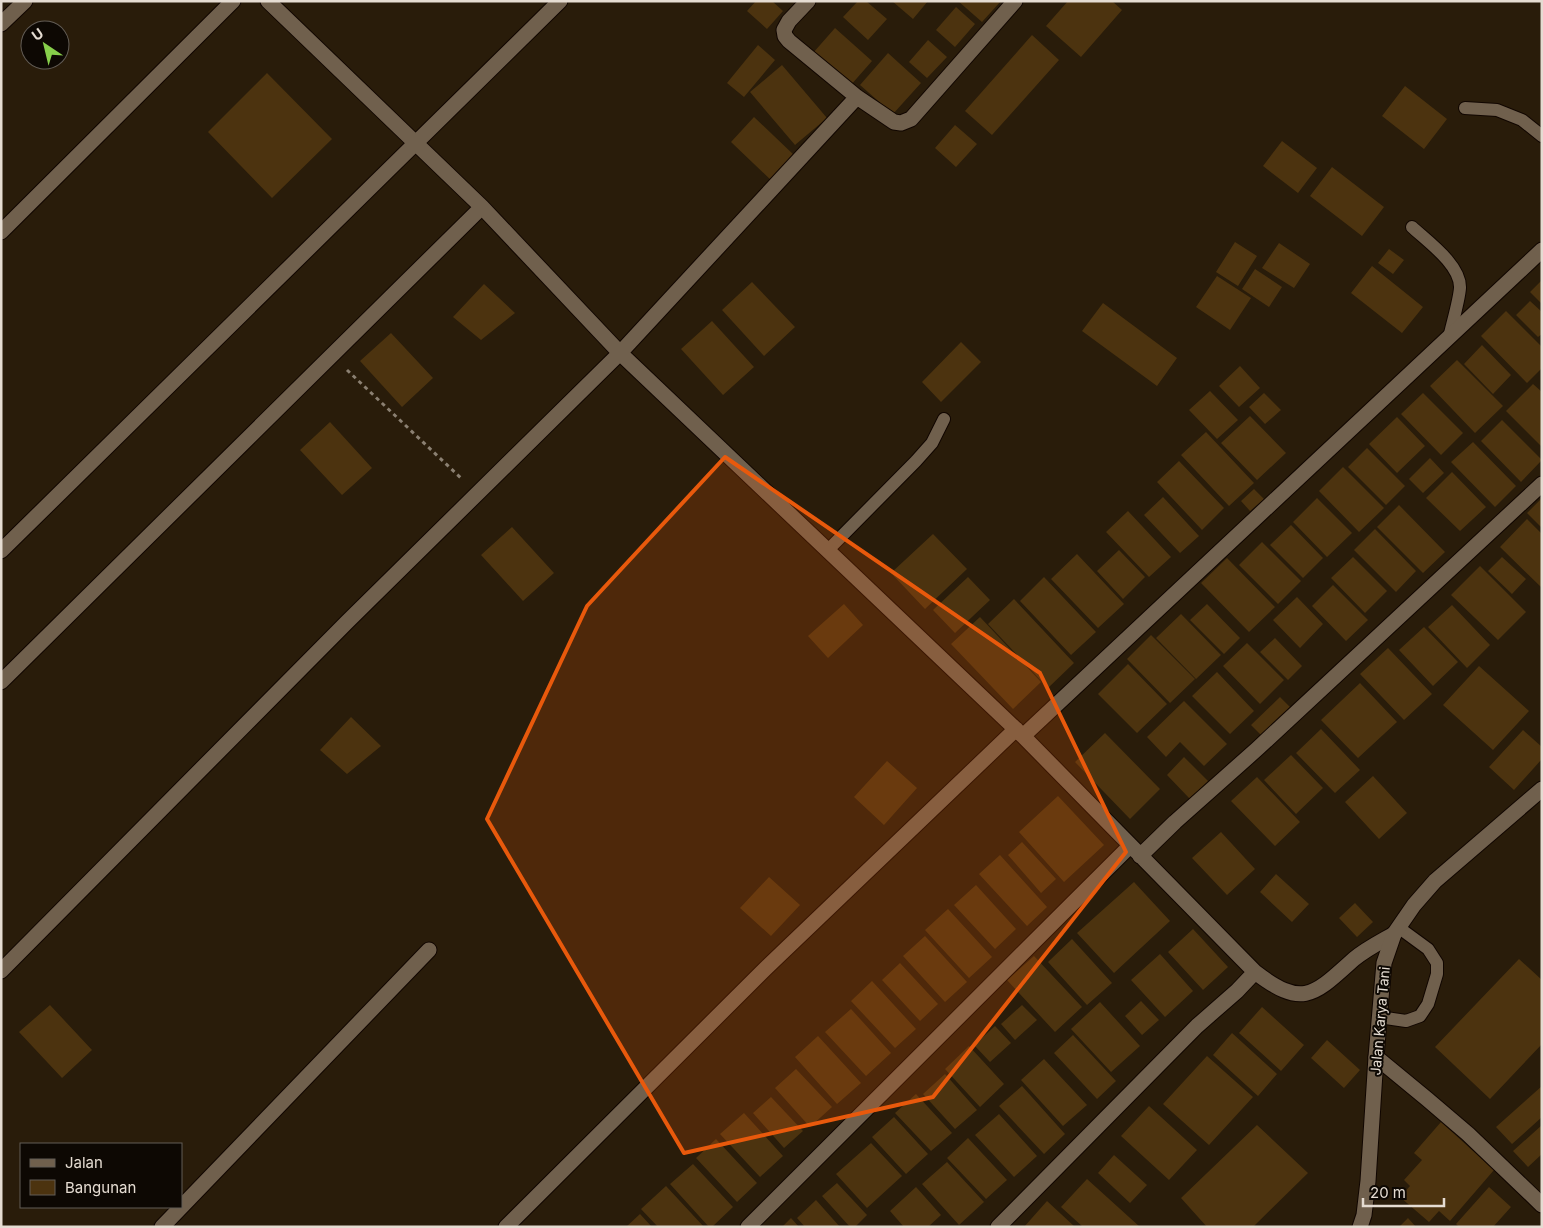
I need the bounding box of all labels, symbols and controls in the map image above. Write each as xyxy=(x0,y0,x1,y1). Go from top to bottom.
north arrow xyxy=(20,20,70,70)
text: U xyxy=(28,24,46,44)
street label: Jalan Karya Tani xyxy=(1366,966,1393,1076)
legend xyxy=(20,1143,182,1208)
text: Jalan xyxy=(65,1153,103,1172)
scale bar xyxy=(1363,1176,1444,1208)
text: Bangunan xyxy=(65,1178,136,1197)
text: 20 m xyxy=(1370,1183,1406,1202)

